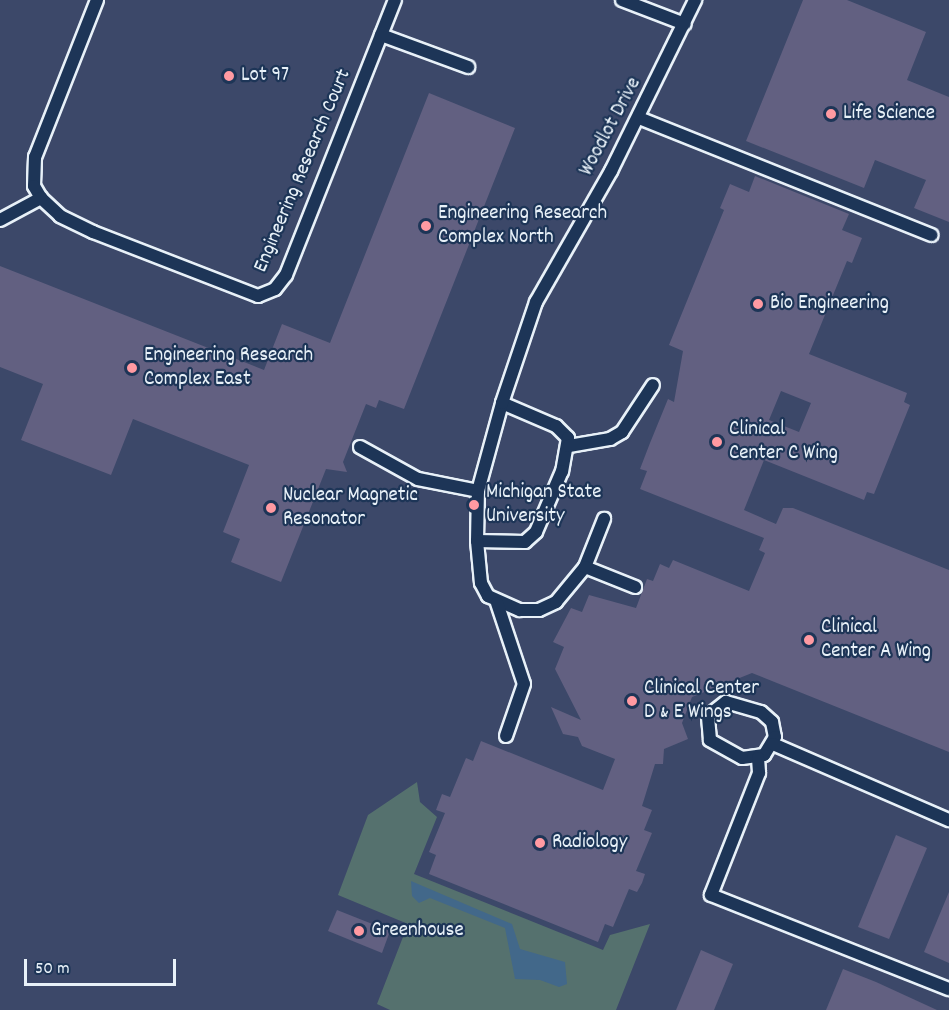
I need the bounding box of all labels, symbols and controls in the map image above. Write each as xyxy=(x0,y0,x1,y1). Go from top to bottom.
place label: Lot 97 xyxy=(241,63,289,89)
street label: Engineering Research Court xyxy=(249,66,357,276)
marker: Lot 97 xyxy=(222,69,236,83)
street label: Woodlot Drive xyxy=(575,73,647,181)
place label: Life Science xyxy=(843,101,935,127)
marker: Life Science xyxy=(824,107,838,121)
place label: Engineering Research Complex North xyxy=(438,201,607,251)
marker: Engineering Research Complex North xyxy=(419,219,433,233)
place label: Bio Engineering xyxy=(770,291,889,317)
marker: Bio Engineering xyxy=(751,297,765,311)
place label: Engineering Research Complex East xyxy=(144,343,313,393)
marker: Engineering Research Complex East xyxy=(125,361,139,375)
place label: Clinical Center C Wing xyxy=(729,417,838,467)
marker: Clinical Center C Wing xyxy=(710,435,724,449)
place label: Michigan State University xyxy=(486,480,601,530)
place label: Nuclear Magnetic Resonator xyxy=(283,483,418,533)
marker: Michigan State University xyxy=(467,498,481,512)
marker: Nuclear Magnetic Resonator xyxy=(264,501,278,515)
place label: Clinical Center A Wing xyxy=(821,615,931,665)
marker: Clinical Center A Wing xyxy=(802,633,816,647)
place label: Clinical Center D & E Wings xyxy=(644,676,759,726)
marker: Clinical Center D & E Wings xyxy=(625,694,639,708)
place label: Radiology xyxy=(552,830,627,856)
marker: Radiology xyxy=(533,836,547,850)
place label: Greenhouse xyxy=(371,918,464,944)
marker: Greenhouse xyxy=(352,924,366,938)
scale bar xyxy=(27,947,178,985)
text: 50 m xyxy=(35,957,70,982)

